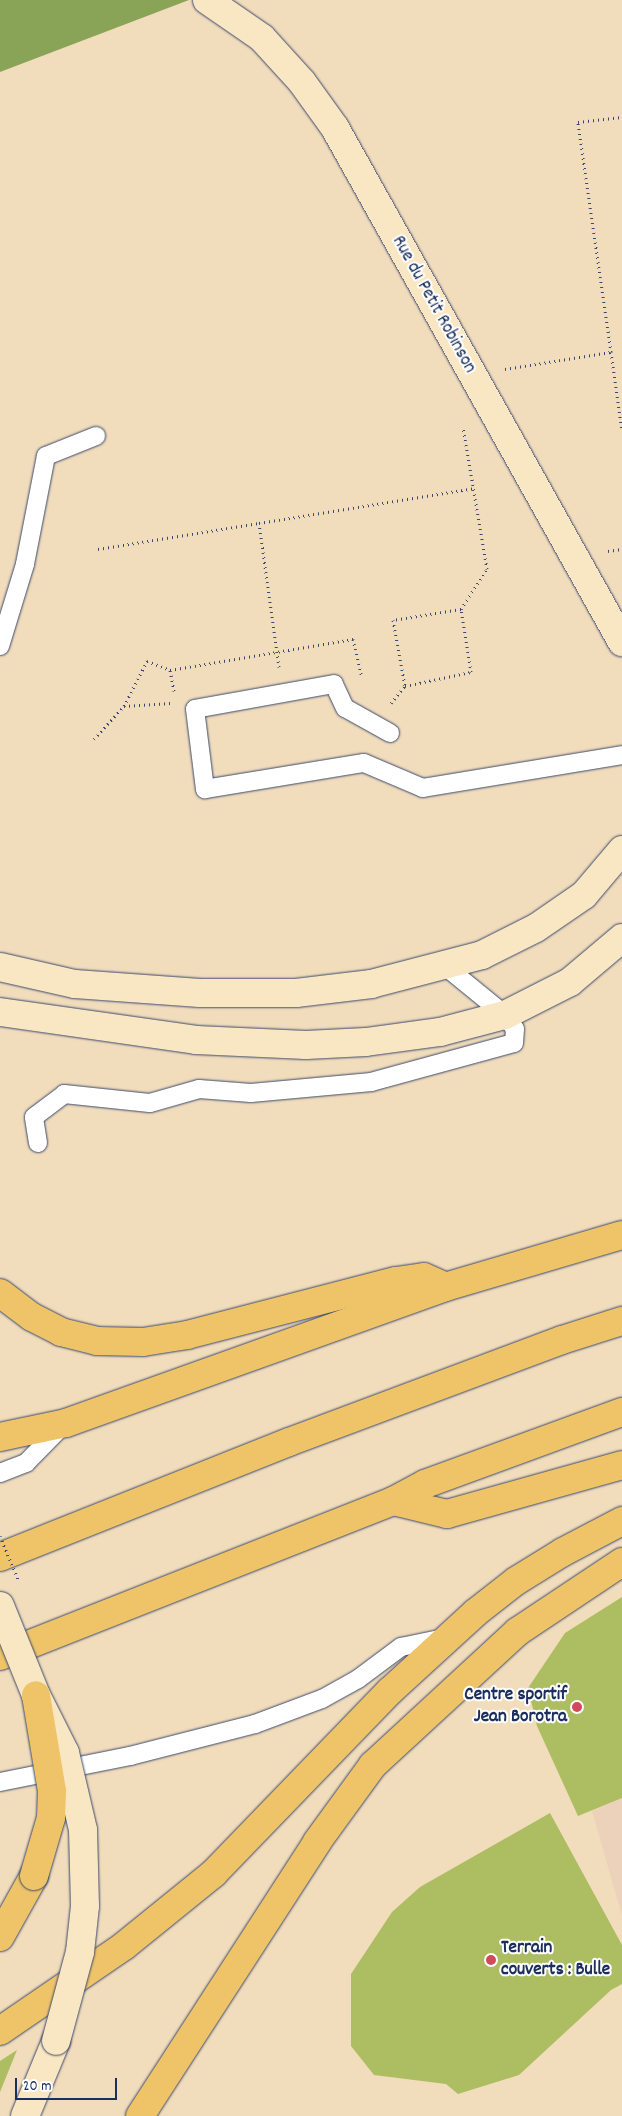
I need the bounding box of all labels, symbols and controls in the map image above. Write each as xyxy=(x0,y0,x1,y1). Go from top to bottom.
street label: Rue du Petit Robinson xyxy=(386,232,480,378)
place label: Centre sportif Jean Borotra xyxy=(464,1685,567,1729)
marker: Centre sportif Jean Borotra xyxy=(571,1701,583,1713)
place label: Terrain couverts : Bulle xyxy=(501,1938,610,1982)
marker: Terrain couverts : Bulle xyxy=(485,1954,497,1966)
scale bar xyxy=(18,2068,120,2100)
text: 20 m xyxy=(23,2076,51,2098)

